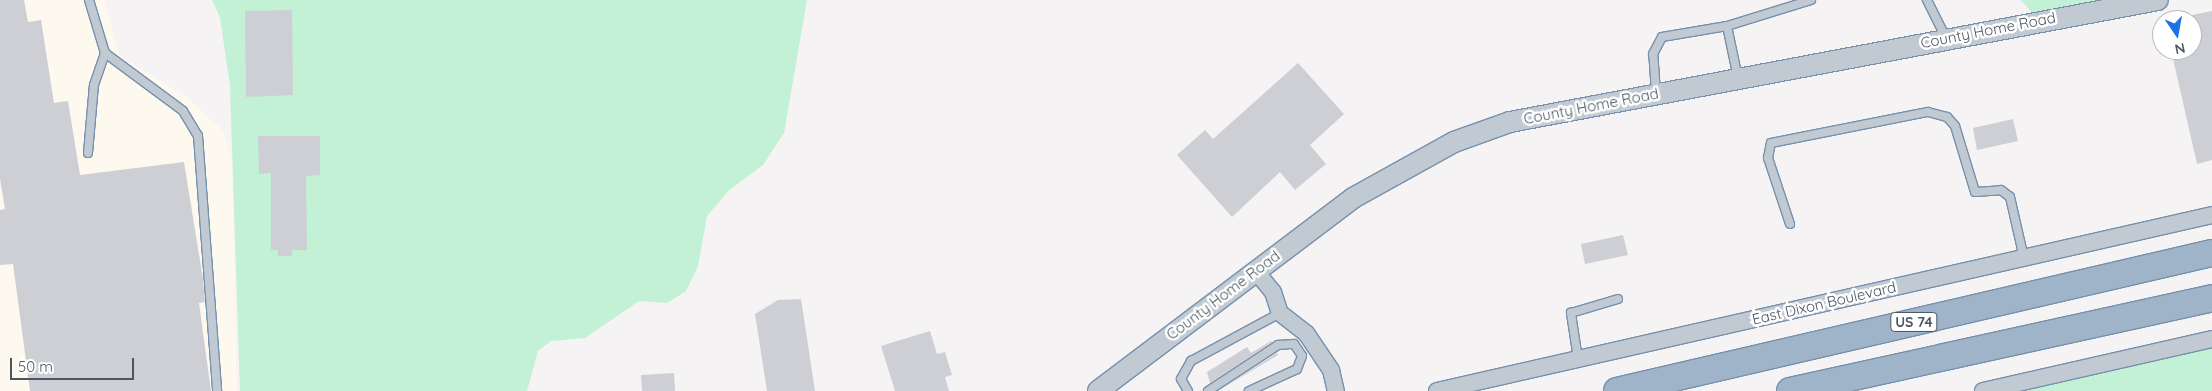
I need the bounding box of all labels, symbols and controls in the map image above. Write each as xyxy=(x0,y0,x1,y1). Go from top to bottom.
street label: County Home Road xyxy=(1919,8,2057,52)
north arrow xyxy=(2152,10,2202,60)
text: N xyxy=(2173,39,2187,59)
street label: County Home Road xyxy=(1522,84,1660,128)
street label: County Home Road xyxy=(1163,247,1283,343)
street label: East Dixon Boulevard xyxy=(1750,278,1898,328)
road number: US 74 xyxy=(1890,311,1938,334)
scale bar xyxy=(12,348,136,380)
text: 50 m xyxy=(18,357,53,376)

